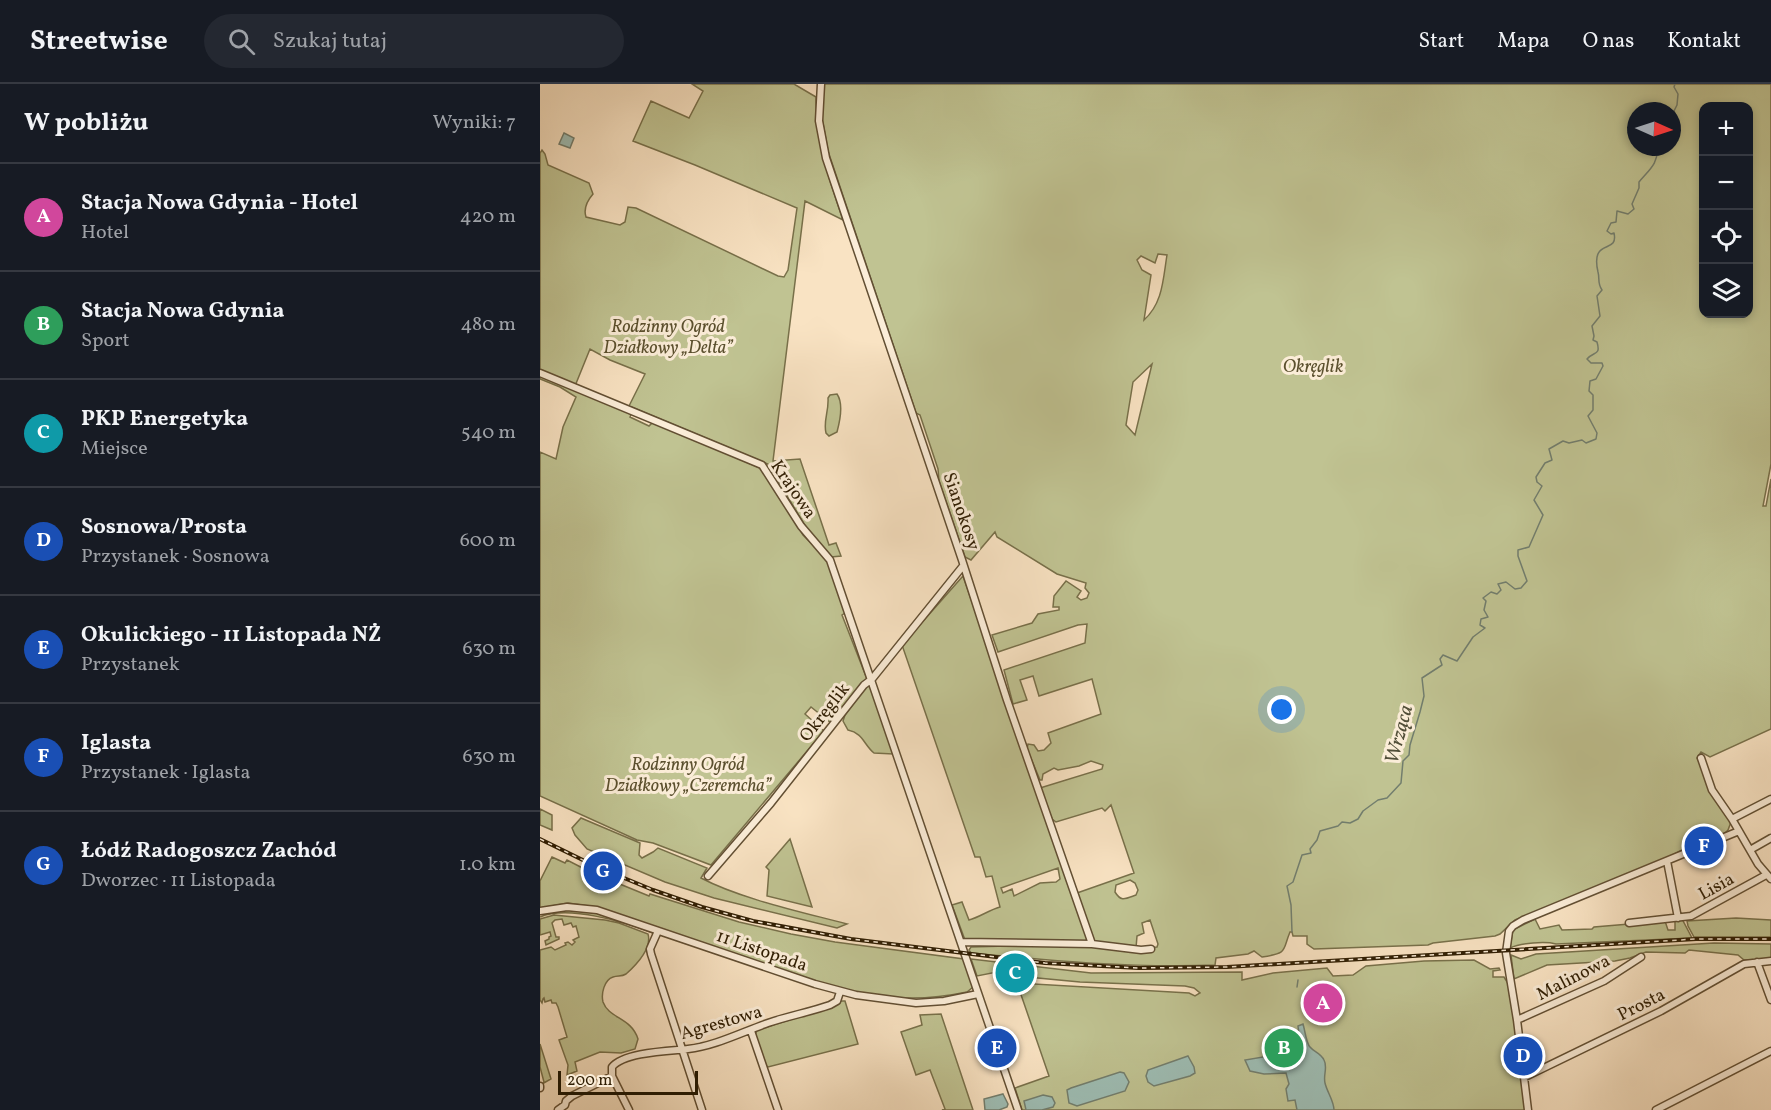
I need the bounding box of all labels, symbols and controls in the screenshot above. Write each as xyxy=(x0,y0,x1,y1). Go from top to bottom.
search box xyxy=(204,14,624,68)
text: Streetwise xyxy=(30,22,168,61)
icon: search xyxy=(225,25,258,58)
text: Szukaj tutaj xyxy=(273,26,387,57)
text: Start xyxy=(1419,27,1464,56)
text: Mapa xyxy=(1497,27,1550,56)
text: O nas xyxy=(1583,27,1634,56)
text: Kontakt xyxy=(1667,27,1741,56)
north arrow xyxy=(1627,102,1681,156)
map controls xyxy=(1699,102,1753,318)
button: + xyxy=(1699,102,1753,156)
text: W pobliżu xyxy=(24,105,148,141)
text: Wyniki: 7 xyxy=(433,109,516,137)
button: − xyxy=(1699,156,1753,210)
text: Stacja Nowa Gdynia - Hotel xyxy=(81,188,358,219)
text: A xyxy=(36,203,51,231)
text: 420 m xyxy=(460,203,516,231)
button: locate xyxy=(1699,210,1753,264)
text: Hotel xyxy=(81,219,129,247)
button: layers xyxy=(1699,264,1753,318)
text: Stacja Nowa Gdynia xyxy=(81,296,284,327)
text: B xyxy=(37,311,50,339)
text: 480 m xyxy=(461,311,516,339)
park label: Rodzinny Ogród Działkowy „Delta” xyxy=(603,315,734,361)
text: Sport xyxy=(81,327,130,355)
park label: Okręglik xyxy=(1283,355,1343,380)
text: PKP Energetyka xyxy=(81,404,248,435)
text: C xyxy=(37,419,50,447)
text: 540 m xyxy=(461,419,516,447)
text: Miejsce xyxy=(81,435,148,463)
street label: Krajowa xyxy=(764,455,822,524)
street label: Sianokosy xyxy=(936,469,986,554)
text: Sosnowa/Prosta xyxy=(81,512,247,543)
text: D xyxy=(36,527,51,555)
text: 600 m xyxy=(460,527,516,555)
text: Przystanek · Sosnowa xyxy=(81,543,270,571)
text: Okulickiego - 11 Listopada NŻ xyxy=(81,620,381,651)
text: E xyxy=(37,635,50,663)
text: 630 m xyxy=(463,635,516,663)
text: Przystanek xyxy=(81,651,180,679)
street label: Okręglik xyxy=(794,678,856,748)
your location xyxy=(1267,695,1296,724)
water label: Wrząca xyxy=(1379,702,1421,767)
text: Iglasta xyxy=(81,728,151,759)
text: F xyxy=(38,743,49,771)
text: 630 m xyxy=(463,743,516,771)
park label: Rodzinny Ogród Działkowy „Czeremcha” xyxy=(605,753,772,799)
text: Przystanek · Iglasta xyxy=(81,759,250,787)
pin: F xyxy=(1684,824,1724,868)
text: Łódź Radogoszcz Zachód xyxy=(81,836,337,867)
pin: G xyxy=(584,848,622,894)
text: G xyxy=(36,851,51,879)
text: 1.0 km xyxy=(459,851,516,879)
text: Dworzec · 11 Listopada xyxy=(81,867,276,895)
street label: Lisia xyxy=(1694,867,1739,907)
street label: 11 Listopada xyxy=(713,924,810,979)
street label: Malinowa xyxy=(1533,949,1615,1008)
pin: C xyxy=(996,950,1034,996)
pin: A xyxy=(1304,980,1342,1026)
street label: Prosta xyxy=(1613,983,1670,1028)
street label: Agrestowa xyxy=(678,1000,765,1047)
pin: E xyxy=(978,1026,1016,1070)
pin: B xyxy=(1264,1026,1304,1070)
pin: D xyxy=(1504,1034,1542,1078)
scale bar xyxy=(558,1068,698,1096)
text: 200 m xyxy=(567,1070,612,1092)

